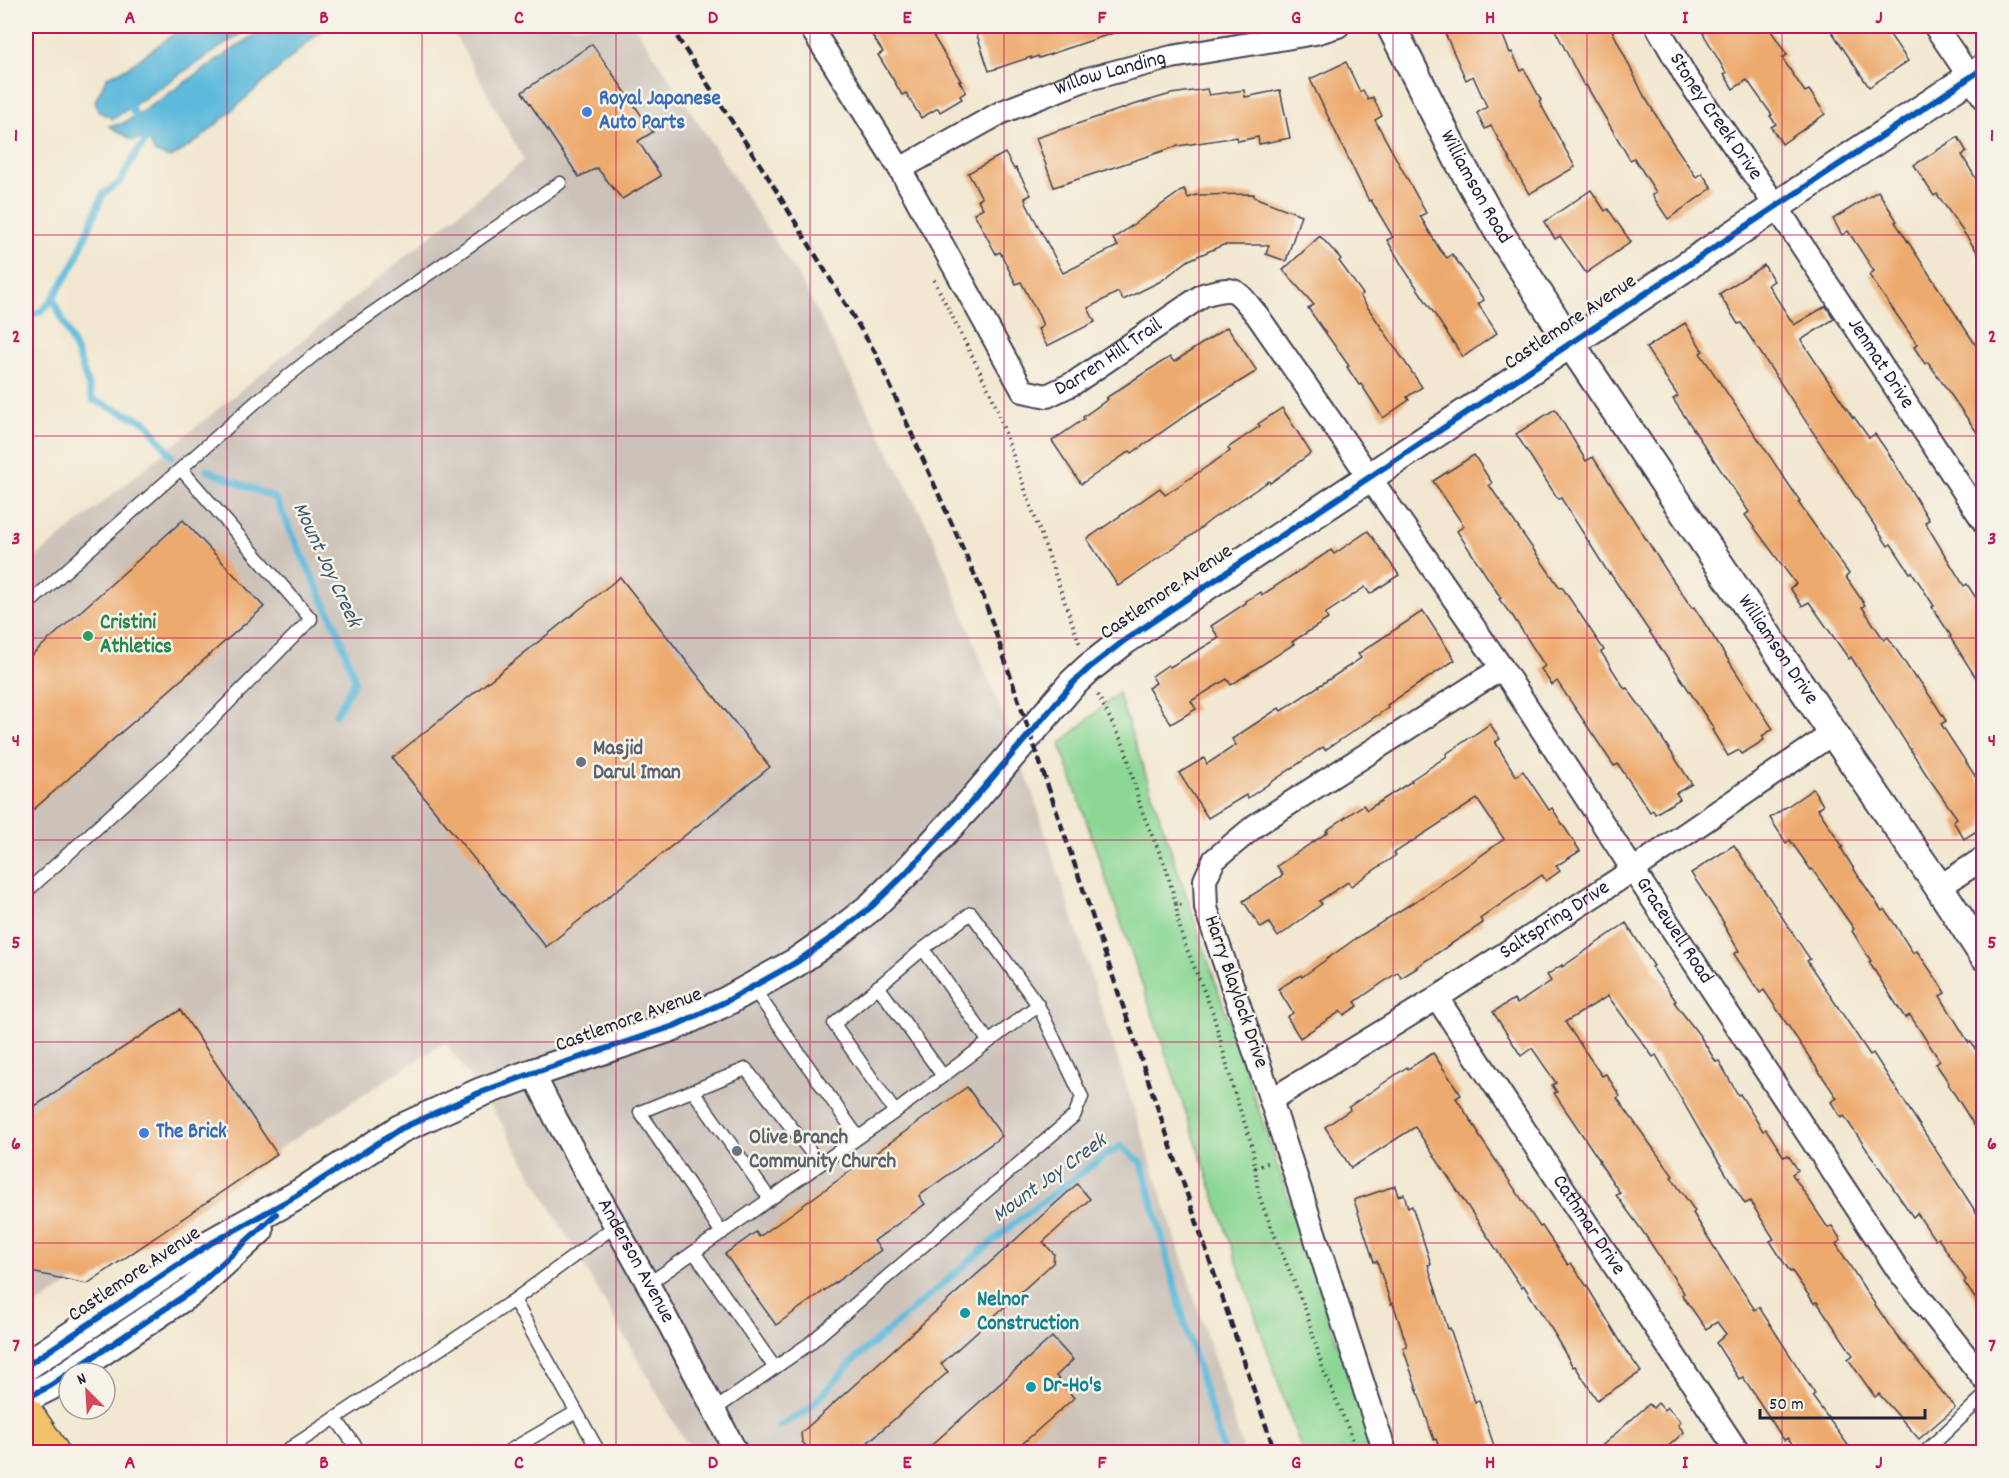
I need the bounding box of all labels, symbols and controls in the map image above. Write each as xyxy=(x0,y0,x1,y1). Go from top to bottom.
text: A xyxy=(125,5,136,33)
text: B xyxy=(319,5,329,33)
text: C xyxy=(514,5,524,33)
text: D xyxy=(708,5,719,33)
text: E xyxy=(902,5,912,33)
text: F xyxy=(1098,5,1108,33)
text: G xyxy=(1291,5,1301,33)
text: H xyxy=(1485,5,1495,33)
text: I xyxy=(1682,5,1689,33)
text: J xyxy=(1875,5,1883,33)
street label: Willow Landing xyxy=(1051,44,1169,105)
street label: Stoney Creek Drive xyxy=(1660,48,1769,187)
place label: Royal Japanese Auto Parts xyxy=(599,85,721,139)
marker: Royal Japanese Auto Parts xyxy=(580,105,594,119)
text: 1 xyxy=(14,123,18,151)
text: 1 xyxy=(1990,123,1994,151)
street label: Williamson Road xyxy=(1431,125,1518,251)
street label: Castlemore Avenue xyxy=(1499,267,1643,379)
street label: Darren Hill Trail xyxy=(1050,311,1169,405)
street label: Jenmat Drive xyxy=(1839,312,1921,416)
text: 2 xyxy=(12,324,20,352)
text: 2 xyxy=(1988,324,1996,352)
water label: Mount Joy Creek xyxy=(284,497,369,634)
text: 3 xyxy=(12,526,20,554)
text: 3 xyxy=(1988,526,1996,554)
street label: Castlemore Avenue xyxy=(1095,537,1239,649)
street label: Williamson Drive xyxy=(1729,589,1825,711)
place label: Cristini Athletics xyxy=(100,609,172,663)
marker: Cristini Athletics xyxy=(81,629,95,643)
text: 4 xyxy=(12,728,20,756)
text: 4 xyxy=(1988,728,1996,756)
place label: Masjid Darul Iman xyxy=(593,735,681,789)
marker: Masjid Darul Iman xyxy=(574,755,588,769)
street label: Gracewell Road xyxy=(1627,871,1720,990)
street label: Saltspring Drive xyxy=(1494,874,1616,968)
street label: Harry Blaylock Drive xyxy=(1195,912,1275,1072)
text: 5 xyxy=(11,930,21,958)
text: 5 xyxy=(1987,930,1997,958)
street label: Castlemore Avenue xyxy=(551,981,707,1061)
place label: The Brick xyxy=(156,1118,227,1148)
place label: Olive Branch Community Church xyxy=(749,1124,897,1178)
marker: The Brick xyxy=(137,1126,151,1140)
water label: Mount Joy Creek xyxy=(986,1126,1115,1231)
text: 6 xyxy=(11,1131,21,1159)
text: 6 xyxy=(1987,1131,1997,1159)
marker: Olive Branch Community Church xyxy=(730,1144,744,1158)
street label: Cathmar Drive xyxy=(1544,1169,1632,1282)
street label: Anderson Avenue xyxy=(588,1193,681,1329)
street label: Castlemore Avenue xyxy=(63,1219,207,1331)
place label: Nelnor Construction xyxy=(977,1286,1079,1340)
marker: Nelnor Construction xyxy=(958,1306,972,1320)
text: 7 xyxy=(12,1333,20,1361)
text: 7 xyxy=(1988,1333,1996,1361)
north arrow xyxy=(57,1361,117,1421)
text: N xyxy=(74,1367,90,1392)
place label: Dr-Ho's xyxy=(1043,1372,1102,1402)
marker: Dr-Ho's xyxy=(1024,1380,1038,1394)
scale bar xyxy=(1760,1382,1925,1420)
text: 50 m xyxy=(1769,1393,1804,1418)
text: A xyxy=(125,1450,136,1478)
text: B xyxy=(319,1450,329,1478)
text: C xyxy=(514,1450,524,1478)
text: D xyxy=(708,1450,719,1478)
text: E xyxy=(902,1450,912,1478)
text: F xyxy=(1098,1450,1108,1478)
text: G xyxy=(1291,1450,1301,1478)
text: H xyxy=(1485,1450,1495,1478)
text: I xyxy=(1682,1450,1689,1478)
text: J xyxy=(1875,1450,1883,1478)

